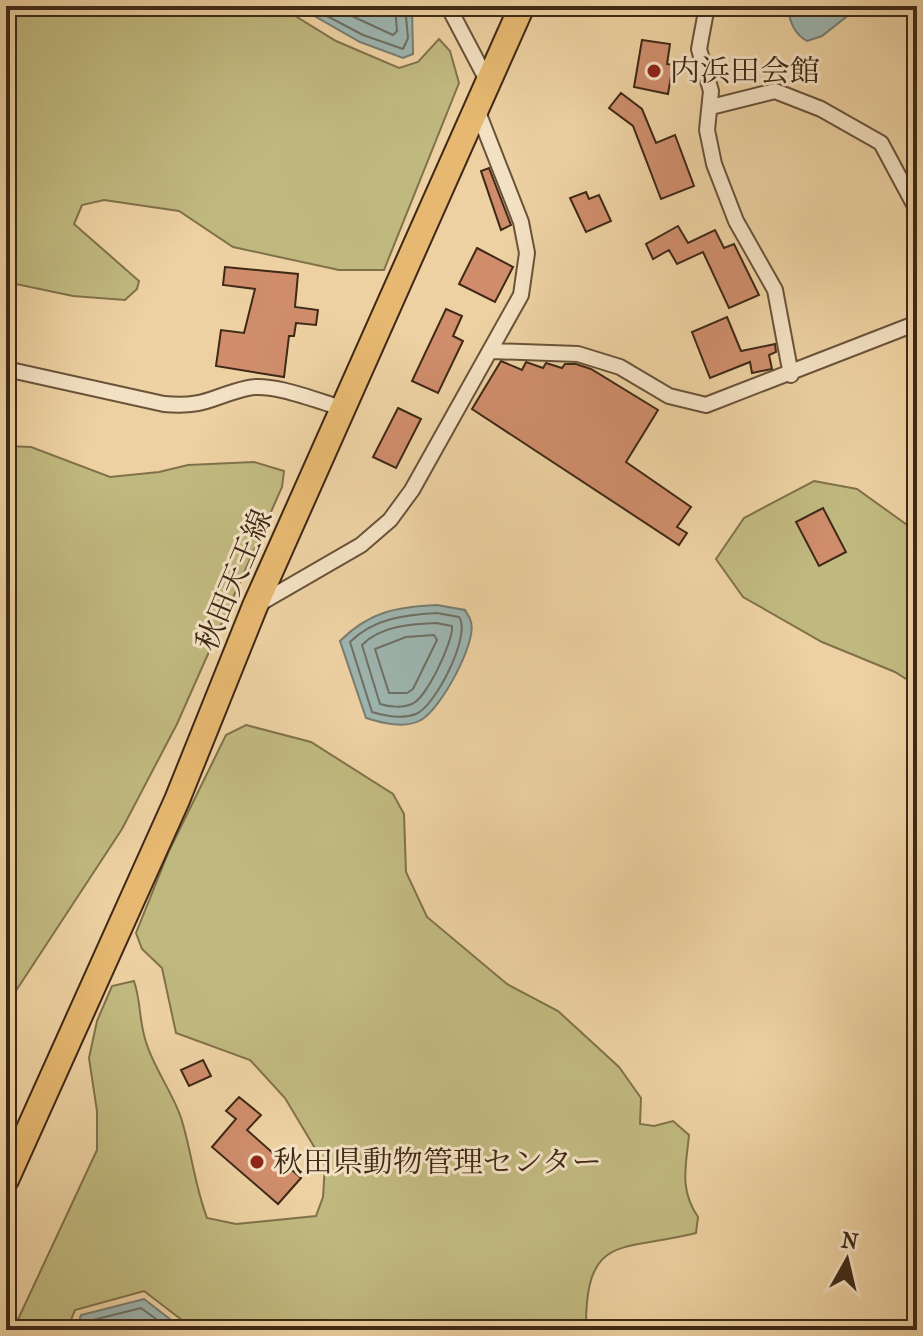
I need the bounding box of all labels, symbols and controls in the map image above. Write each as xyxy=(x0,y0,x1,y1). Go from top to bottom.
place label: 内浜田会館 xyxy=(670,54,820,89)
marker: 内浜田会館 xyxy=(645,62,663,80)
street label: 秋田天王線 xyxy=(189,504,280,656)
place label: 秋田県動物管理センター xyxy=(273,1145,602,1180)
marker: 秋田県動物管理センター xyxy=(248,1153,266,1171)
north arrow xyxy=(807,1220,887,1300)
text: N xyxy=(840,1227,860,1255)

